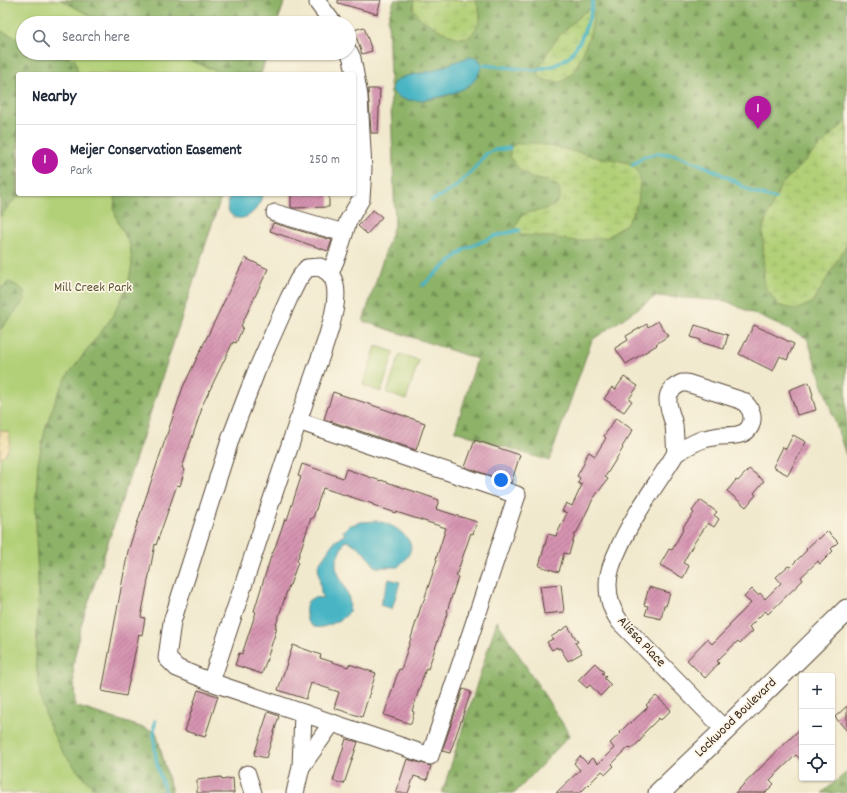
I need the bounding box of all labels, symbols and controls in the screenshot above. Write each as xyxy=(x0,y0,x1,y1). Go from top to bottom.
search box xyxy=(16,16,356,60)
icon: search xyxy=(30,27,52,49)
text: Search here xyxy=(62,27,130,49)
text: Nearby xyxy=(32,86,76,110)
pin: 1 xyxy=(745,96,771,129)
text: Meijer Conservation Easement xyxy=(70,140,242,162)
text: 1 xyxy=(44,151,46,170)
text: 250 m xyxy=(309,151,340,170)
text: Park xyxy=(70,162,92,181)
park label: Mill Creek Park xyxy=(54,278,132,298)
your location xyxy=(491,470,511,490)
street label: Alissa Place xyxy=(612,612,670,672)
map controls xyxy=(799,673,835,781)
button: + xyxy=(799,673,835,709)
street label: Lockwood Boulevard xyxy=(691,674,781,762)
button: − xyxy=(799,709,835,745)
button: locate xyxy=(799,745,835,781)

